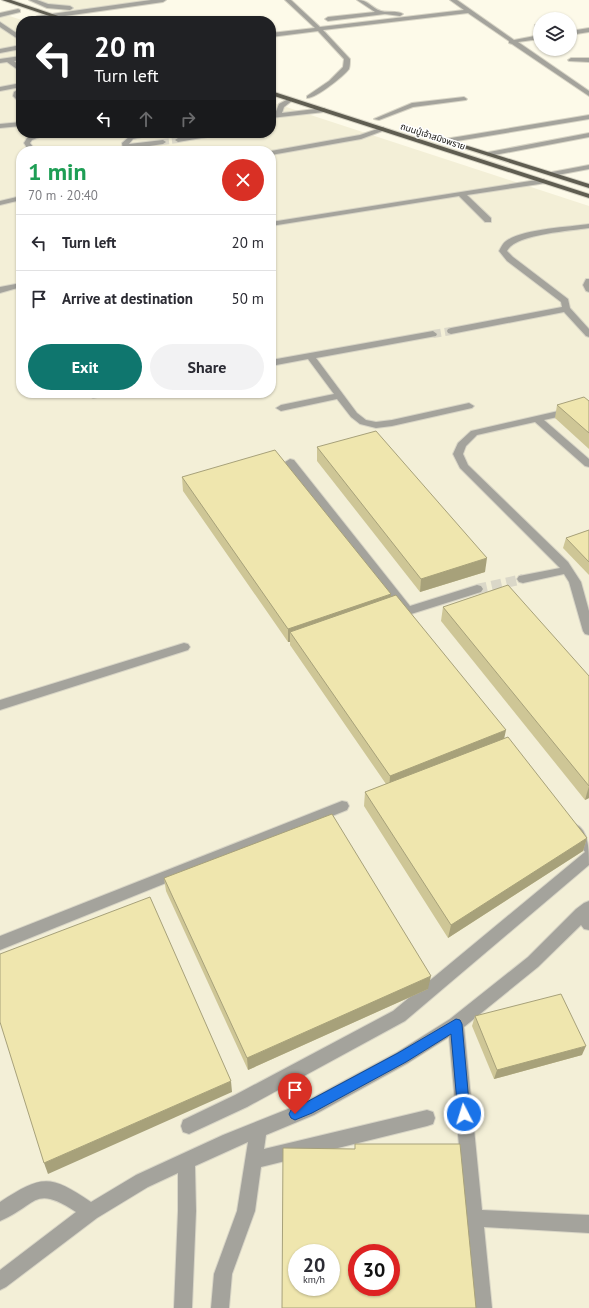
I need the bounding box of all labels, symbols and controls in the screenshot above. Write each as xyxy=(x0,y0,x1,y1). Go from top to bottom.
map controls xyxy=(533,12,577,56)
button: layers xyxy=(533,12,577,56)
text: 20 m xyxy=(94,28,155,65)
icon: left xyxy=(28,32,80,84)
text: Turn left xyxy=(94,64,159,87)
icon: left xyxy=(93,108,115,130)
icon: ahead xyxy=(135,108,157,130)
icon: right xyxy=(177,108,199,130)
street label: ถนนปู่เจ้าสมิงพราย xyxy=(399,120,467,153)
text: 1 min xyxy=(28,156,87,187)
button: close xyxy=(222,159,264,201)
text: 70 m · 20:40 xyxy=(28,187,98,204)
icon: left xyxy=(28,232,50,254)
text: Turn left xyxy=(62,233,116,252)
text: 20 m xyxy=(231,233,264,252)
icon: arrive xyxy=(28,288,50,310)
text: Arrive at destination xyxy=(62,289,193,308)
text: 50 m xyxy=(231,289,264,308)
button: Exit xyxy=(28,344,142,390)
button: Share xyxy=(150,344,264,390)
pin xyxy=(278,1073,312,1114)
icon: arrive xyxy=(284,1079,306,1101)
position arrow xyxy=(443,1093,485,1135)
speed limit sign: 30 xyxy=(348,1244,400,1296)
text: 20 xyxy=(303,1252,325,1278)
text: km/h xyxy=(303,1273,325,1286)

